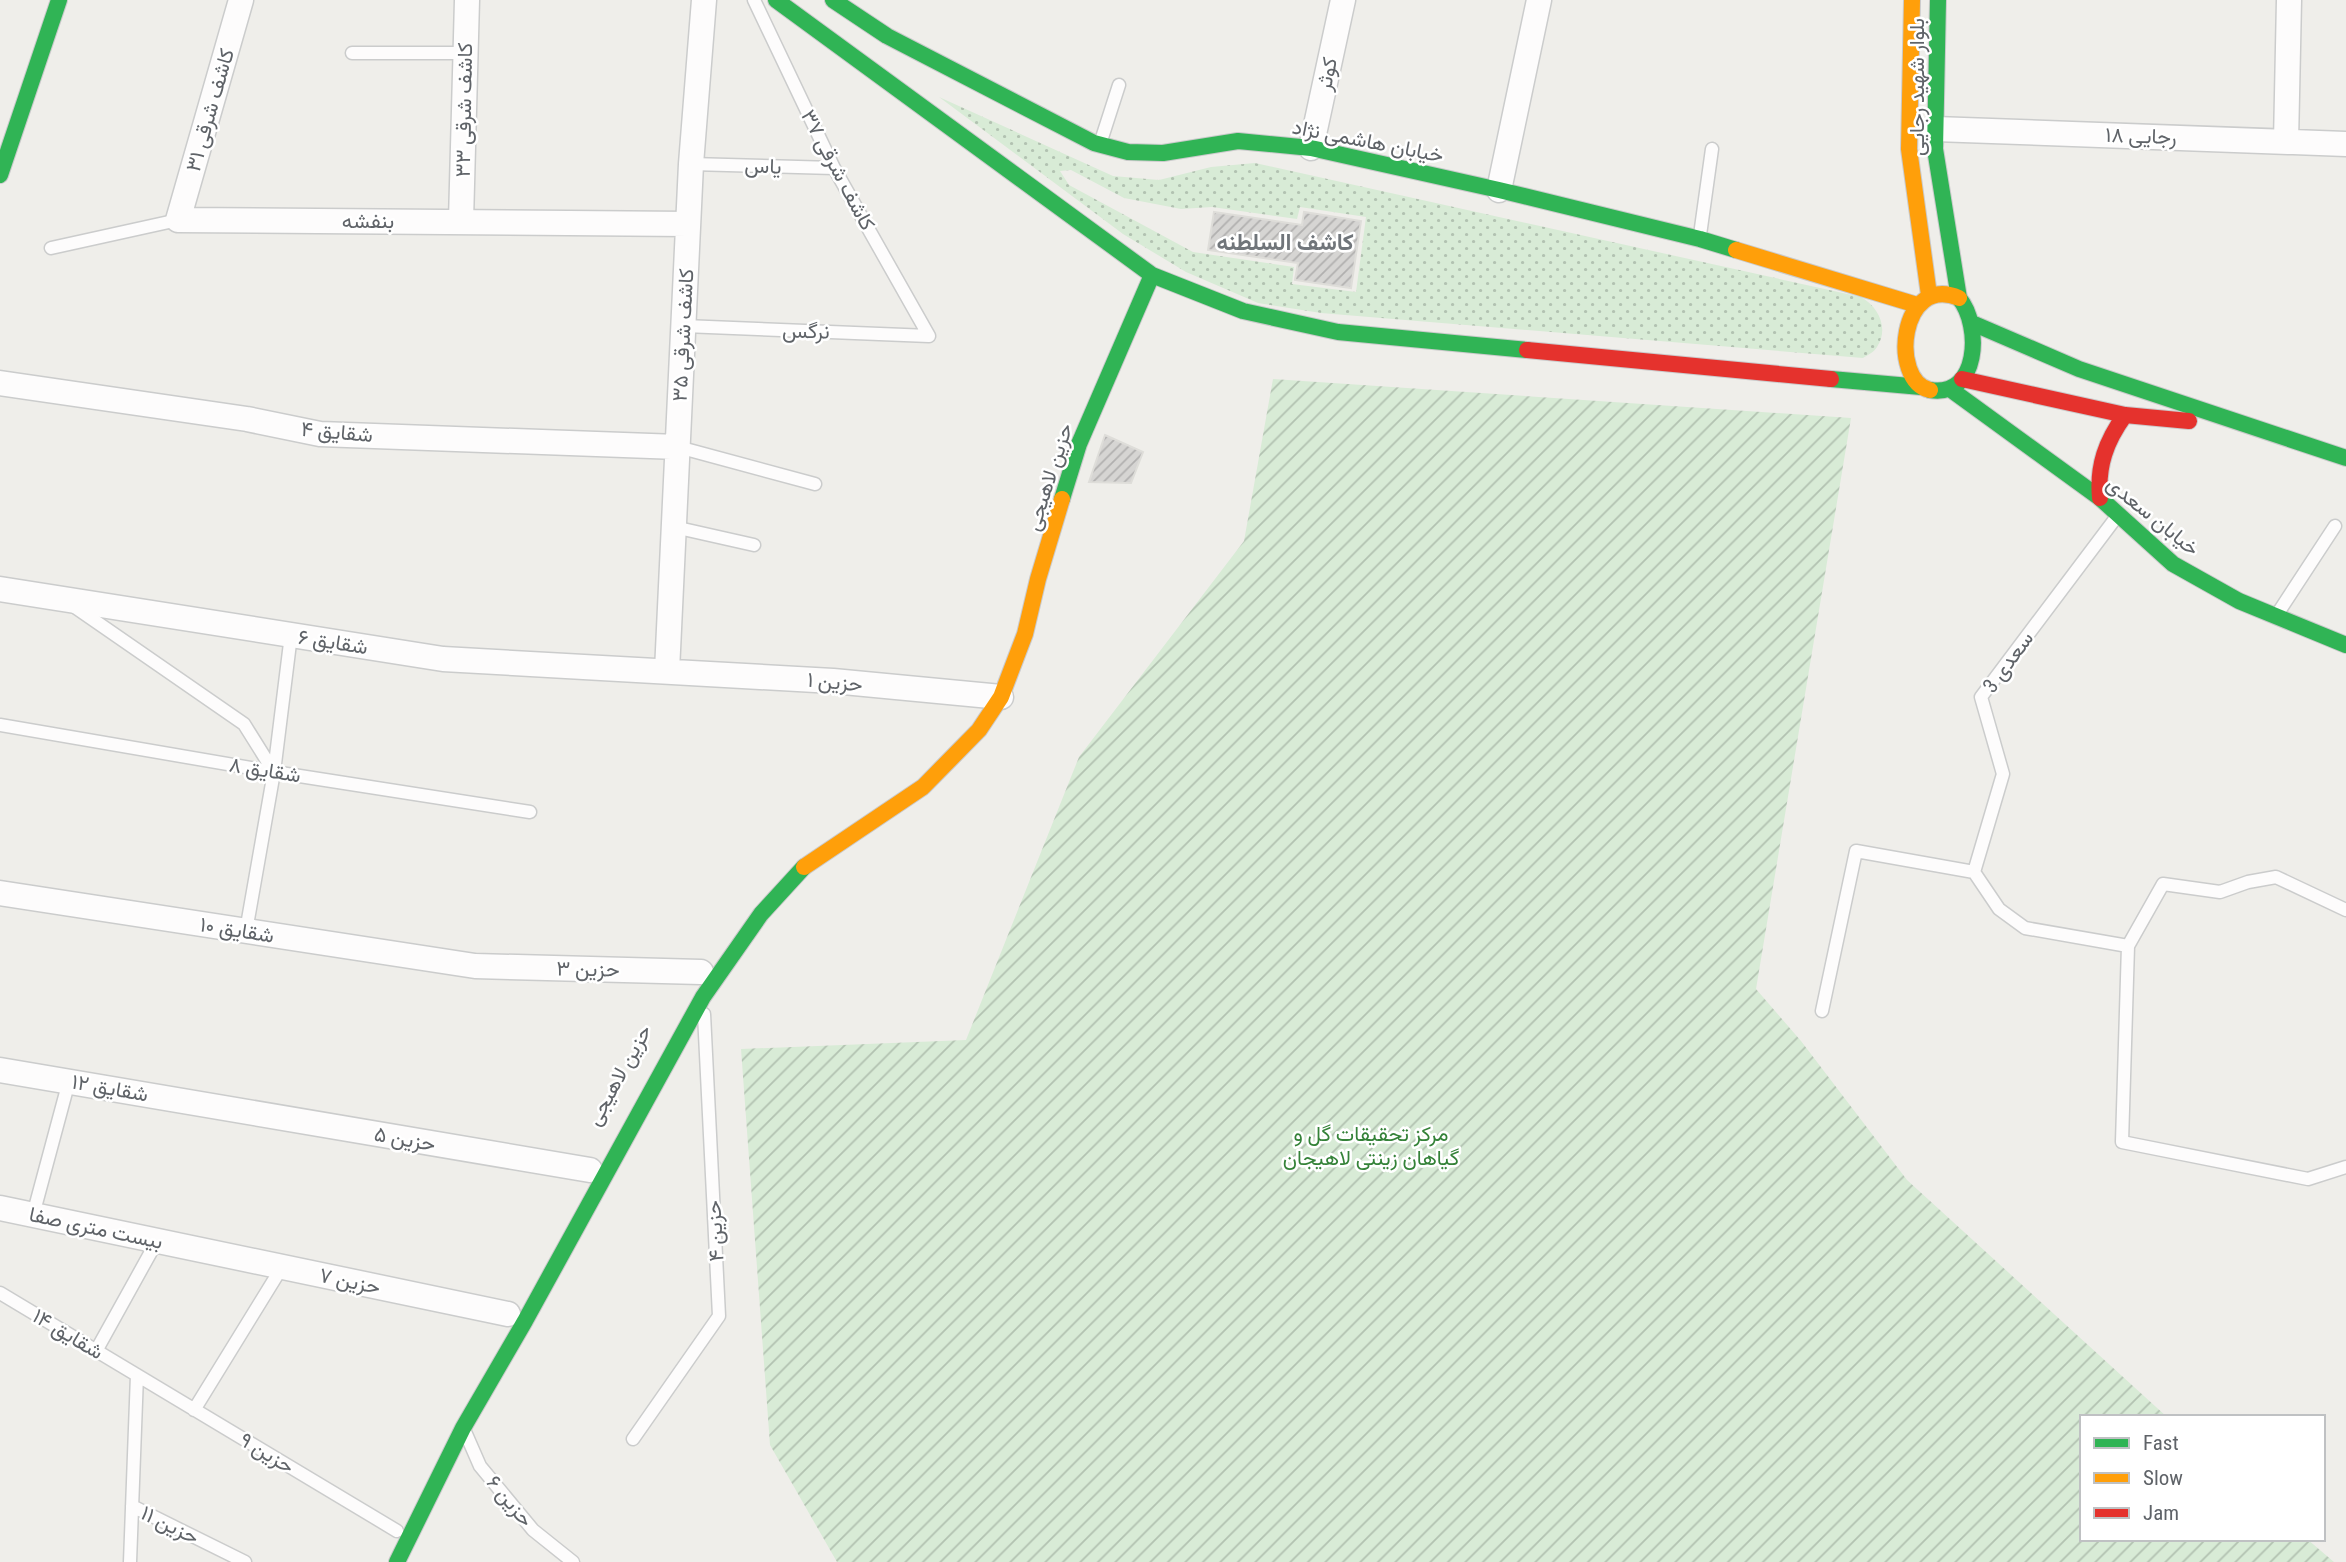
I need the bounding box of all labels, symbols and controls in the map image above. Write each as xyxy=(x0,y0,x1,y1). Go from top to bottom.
street label: بلوار شهید رجایی xyxy=(1905,18,1930,156)
street label: کاشف شرقی ۳۳ xyxy=(451,42,478,178)
street label: کاشف شرقی ۳۱ xyxy=(181,46,240,175)
street label: کوثر xyxy=(1312,55,1343,94)
street label: کاشف شرقی ۳۷ xyxy=(795,106,880,235)
street label: خیابان هاشمی نژاد xyxy=(1290,115,1446,168)
street label: رجایی ۱۸ xyxy=(2105,123,2177,150)
street label: یاس xyxy=(744,153,782,179)
street label: بنفشه xyxy=(342,209,394,233)
district label: کاشف السلطنه xyxy=(1216,229,1354,256)
street label: کاشف شرقی ۳۵ xyxy=(668,268,699,402)
street label: نرگس xyxy=(782,318,830,345)
street label: شقایق ۴ xyxy=(300,417,374,447)
street label: حزین لاهیجی xyxy=(1020,420,1079,534)
street label: خیابان سعدی xyxy=(2102,471,2204,561)
street label: شقایق ۶ xyxy=(296,625,370,659)
street label: سعدی 3 xyxy=(1978,627,2038,697)
street label: حزین ۱ xyxy=(806,668,864,697)
street label: شقایق ۸ xyxy=(227,752,303,788)
street label: شقایق ۱۰ xyxy=(198,912,276,948)
street label: حزین ۳ xyxy=(556,956,620,983)
street label: حزین لاهیجی xyxy=(581,1020,657,1130)
street label: شقایق ۱۲ xyxy=(70,1069,150,1107)
street label: حزین ۵ xyxy=(372,1122,438,1157)
park label: مرکز تحقیقات گل و گیاهان زینتی لاهیجان xyxy=(1283,1122,1459,1171)
street label: حزین ۴ xyxy=(701,1200,730,1262)
street label: بیست متری صفا xyxy=(27,1202,165,1255)
street label: حزین ۷ xyxy=(317,1263,383,1300)
street label: شقایق ۱۴ xyxy=(28,1304,108,1364)
legend xyxy=(2080,1415,2325,1541)
street label: حزین ۹ xyxy=(235,1427,299,1479)
text: Fast xyxy=(2143,1431,2179,1455)
text: Slow xyxy=(2143,1466,2183,1490)
street label: حزین ۶ xyxy=(481,1470,538,1532)
street label: حزین ۱۱ xyxy=(137,1501,203,1550)
text: Jam xyxy=(2143,1501,2179,1525)

